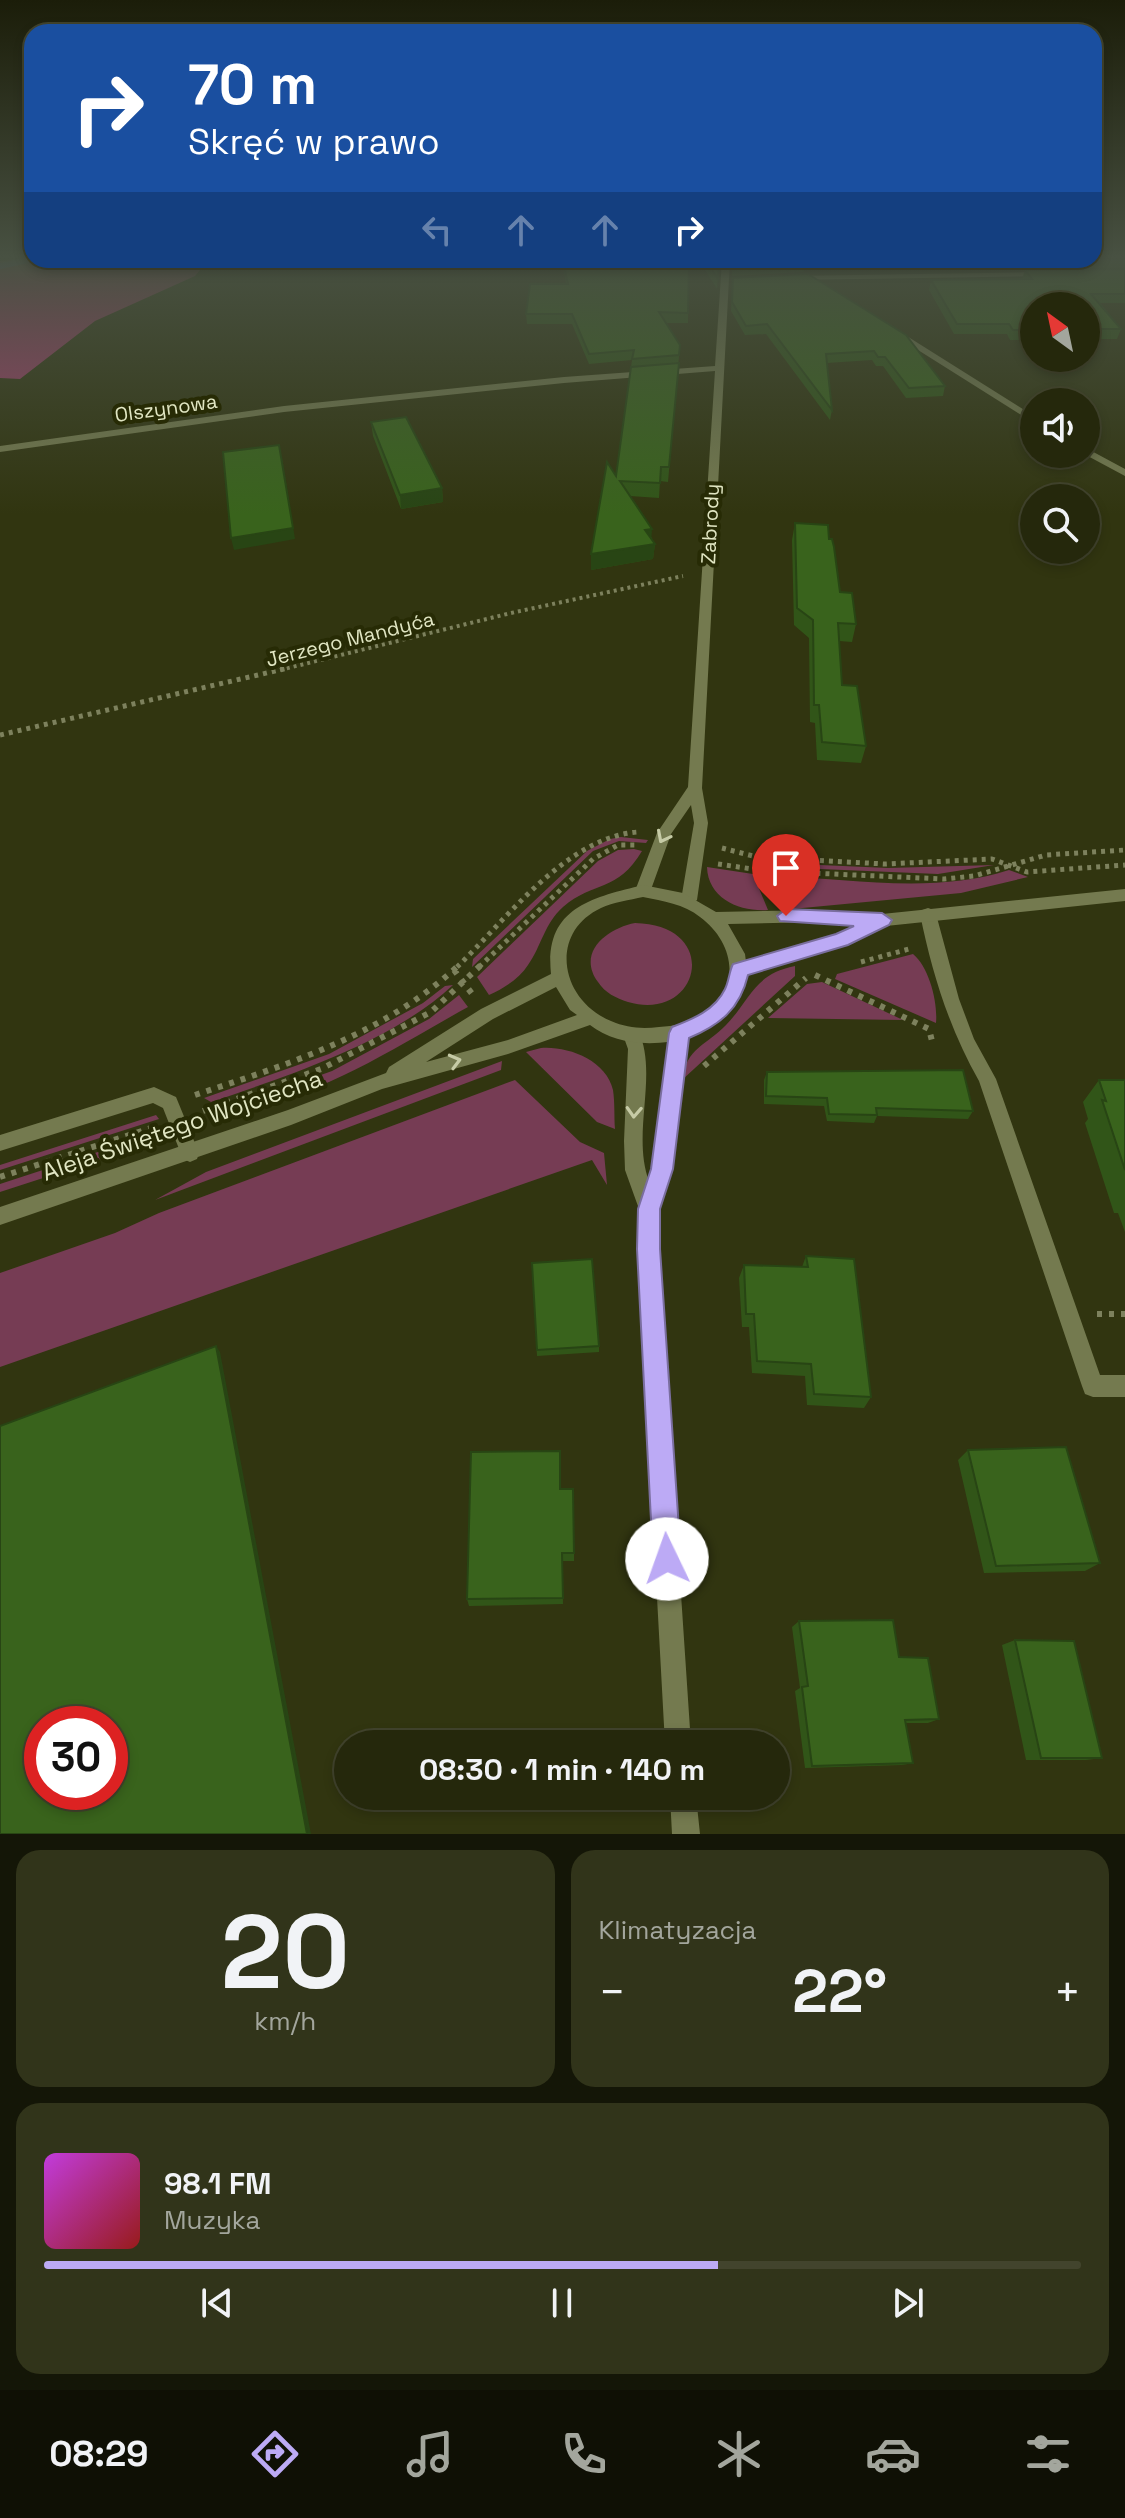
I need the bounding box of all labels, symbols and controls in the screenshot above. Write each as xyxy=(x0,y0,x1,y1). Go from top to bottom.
text: 70 m xyxy=(188,49,317,120)
icon: right xyxy=(56,56,160,160)
text: Skręć w prawo xyxy=(188,119,440,165)
icon: left xyxy=(415,208,459,252)
icon: ahead xyxy=(499,208,543,252)
icon: ahead xyxy=(583,208,627,252)
icon: right xyxy=(667,208,711,252)
north arrow xyxy=(1020,292,1100,372)
map controls xyxy=(1020,292,1100,564)
street label: Olszynowa xyxy=(113,388,219,428)
button: sound xyxy=(1020,388,1100,468)
street label: Zabrody xyxy=(695,483,725,565)
button: search xyxy=(1020,484,1100,564)
street label: Jerzego Mandyća xyxy=(263,606,437,672)
one-way arrow xyxy=(658,828,673,843)
pin xyxy=(752,834,820,916)
icon: arrive xyxy=(764,846,808,890)
one-way arrow xyxy=(448,1054,462,1071)
street label: Aleja Świętego Wojciecha xyxy=(38,1062,326,1188)
one-way arrow xyxy=(626,1106,643,1119)
position arrow xyxy=(625,1517,709,1601)
speed limit sign: 30 xyxy=(24,1706,128,1810)
text: 08:30 · 1 min · 140 m xyxy=(419,1750,705,1789)
text: 20 xyxy=(221,1886,350,2018)
text: Klimatyzacja xyxy=(599,1913,756,1947)
text: 22° xyxy=(792,1953,887,2030)
text: − xyxy=(599,1964,626,2020)
text: + xyxy=(1054,1964,1081,2020)
text: km/h xyxy=(254,2004,316,2038)
text: 98.1 FM xyxy=(164,2164,272,2203)
text: Muzyka xyxy=(164,2203,261,2237)
icon: previous xyxy=(195,2281,239,2325)
icon: pause xyxy=(540,2281,584,2325)
icon: next xyxy=(886,2281,930,2325)
icon: directions xyxy=(247,2426,303,2482)
icon: music xyxy=(402,2426,458,2482)
icon: phone xyxy=(556,2426,612,2482)
icon: climate xyxy=(711,2426,767,2482)
icon: car xyxy=(865,2426,921,2482)
icon: filters xyxy=(1020,2426,1076,2482)
text: 08:29 xyxy=(49,2431,148,2477)

